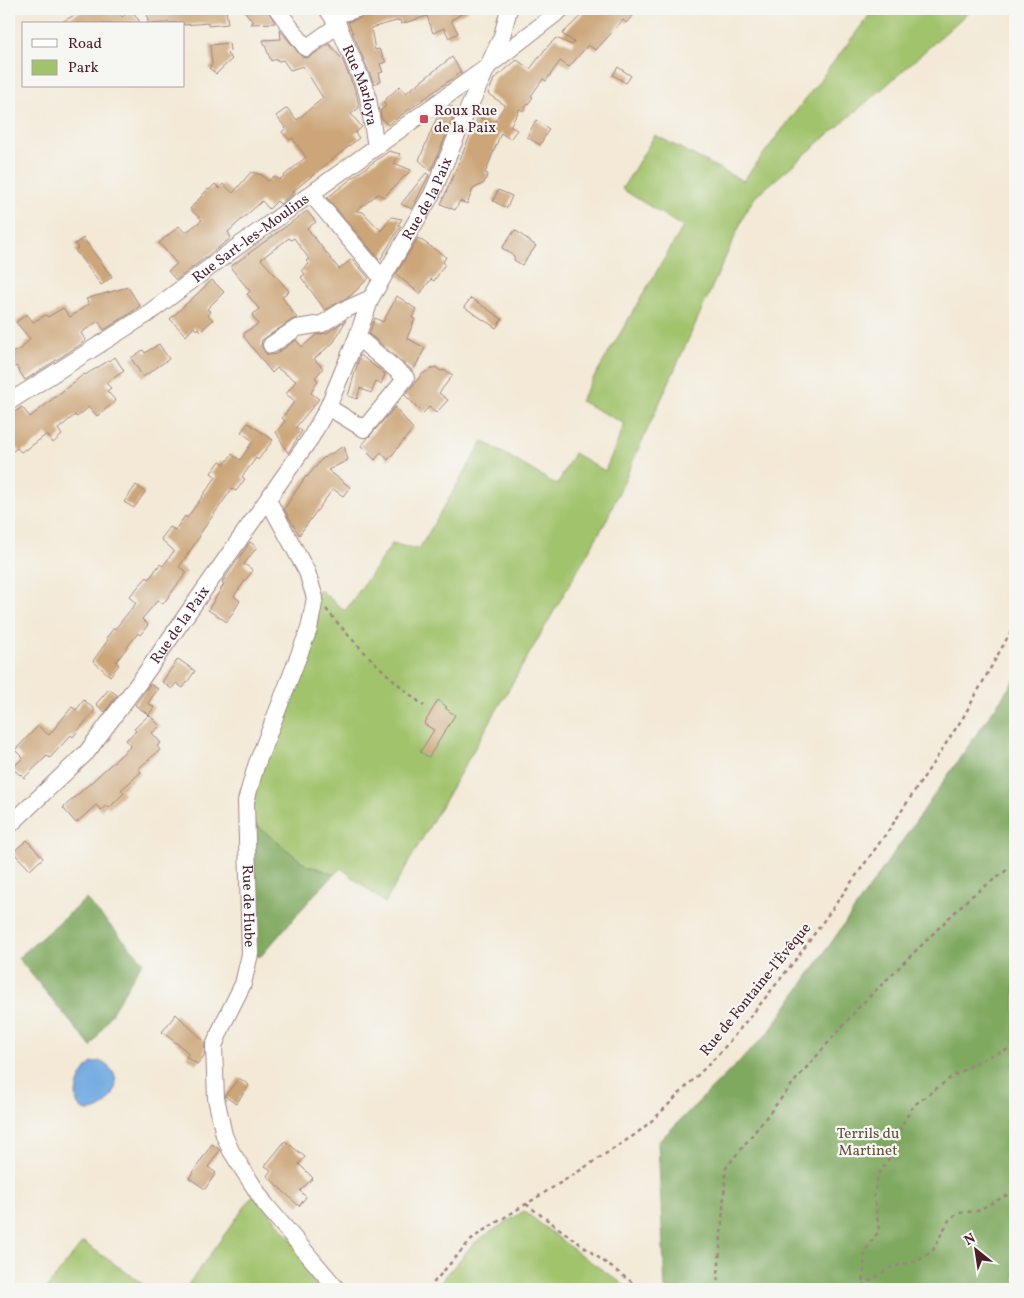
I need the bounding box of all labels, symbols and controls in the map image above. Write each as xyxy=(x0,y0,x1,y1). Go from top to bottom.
legend xyxy=(22,22,185,88)
text: Road xyxy=(68,34,102,55)
street label: Rue Marloya xyxy=(336,42,381,127)
text: Park xyxy=(68,58,99,79)
place label: Roux Rue de la Paix xyxy=(434,101,497,139)
marker: Roux Rue de la Paix xyxy=(418,113,430,125)
street label: Rue de la Paix xyxy=(398,154,458,245)
street label: Rue Sart-les-Moulins xyxy=(188,189,314,289)
street label: Rue de la Paix xyxy=(146,582,216,669)
street label: Rue de Hube xyxy=(236,864,259,948)
street label: Rue de Fontaine-l'Évêque xyxy=(696,919,817,1061)
park label: Terrils du Martinet xyxy=(837,1124,899,1162)
north arrow xyxy=(952,1226,1002,1276)
text: N xyxy=(961,1229,979,1251)

